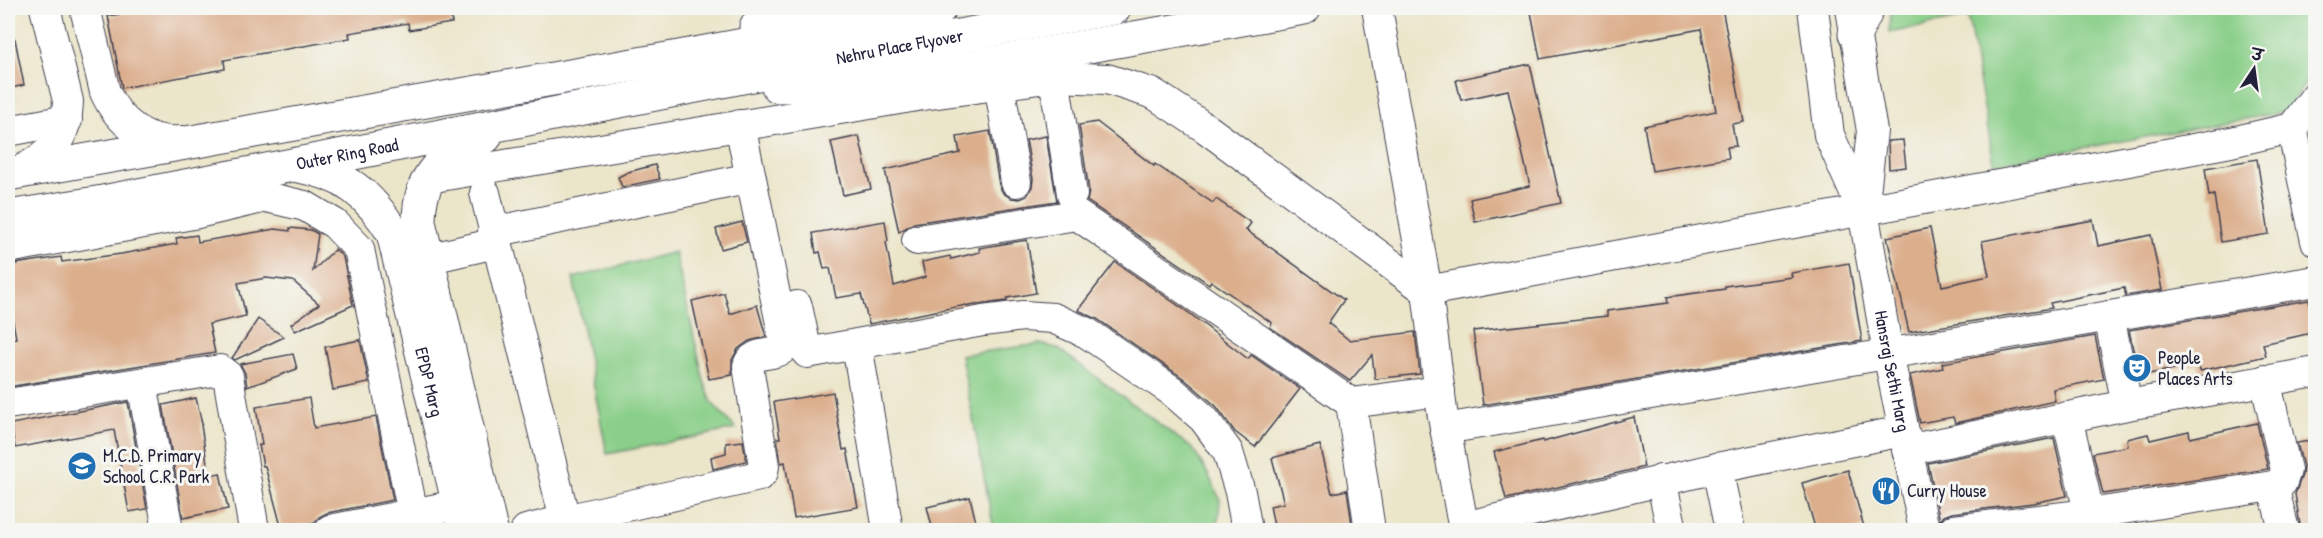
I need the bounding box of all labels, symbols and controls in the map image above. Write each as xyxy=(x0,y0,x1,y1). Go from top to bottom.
street label: Nehru Place Flyover xyxy=(834,22,966,70)
north arrow xyxy=(2224,39,2284,99)
text: उ xyxy=(2248,42,2266,67)
street label: Outer Ring Road xyxy=(294,132,400,176)
street label: Hansraj Sethi Marg xyxy=(1869,308,1917,434)
street label: EPDP Marg xyxy=(409,345,450,419)
place label: People Places Arts xyxy=(2158,345,2233,391)
theatre icon: People Places Arts xyxy=(2121,352,2153,384)
place label: M.C.D. Primary School C.R. Park xyxy=(103,443,210,489)
school or university icon: M.C.D. Primary School C.R. Park xyxy=(66,450,98,482)
restaurant icon: Curry House xyxy=(1870,475,1902,507)
place label: Curry House xyxy=(1907,478,1987,503)

